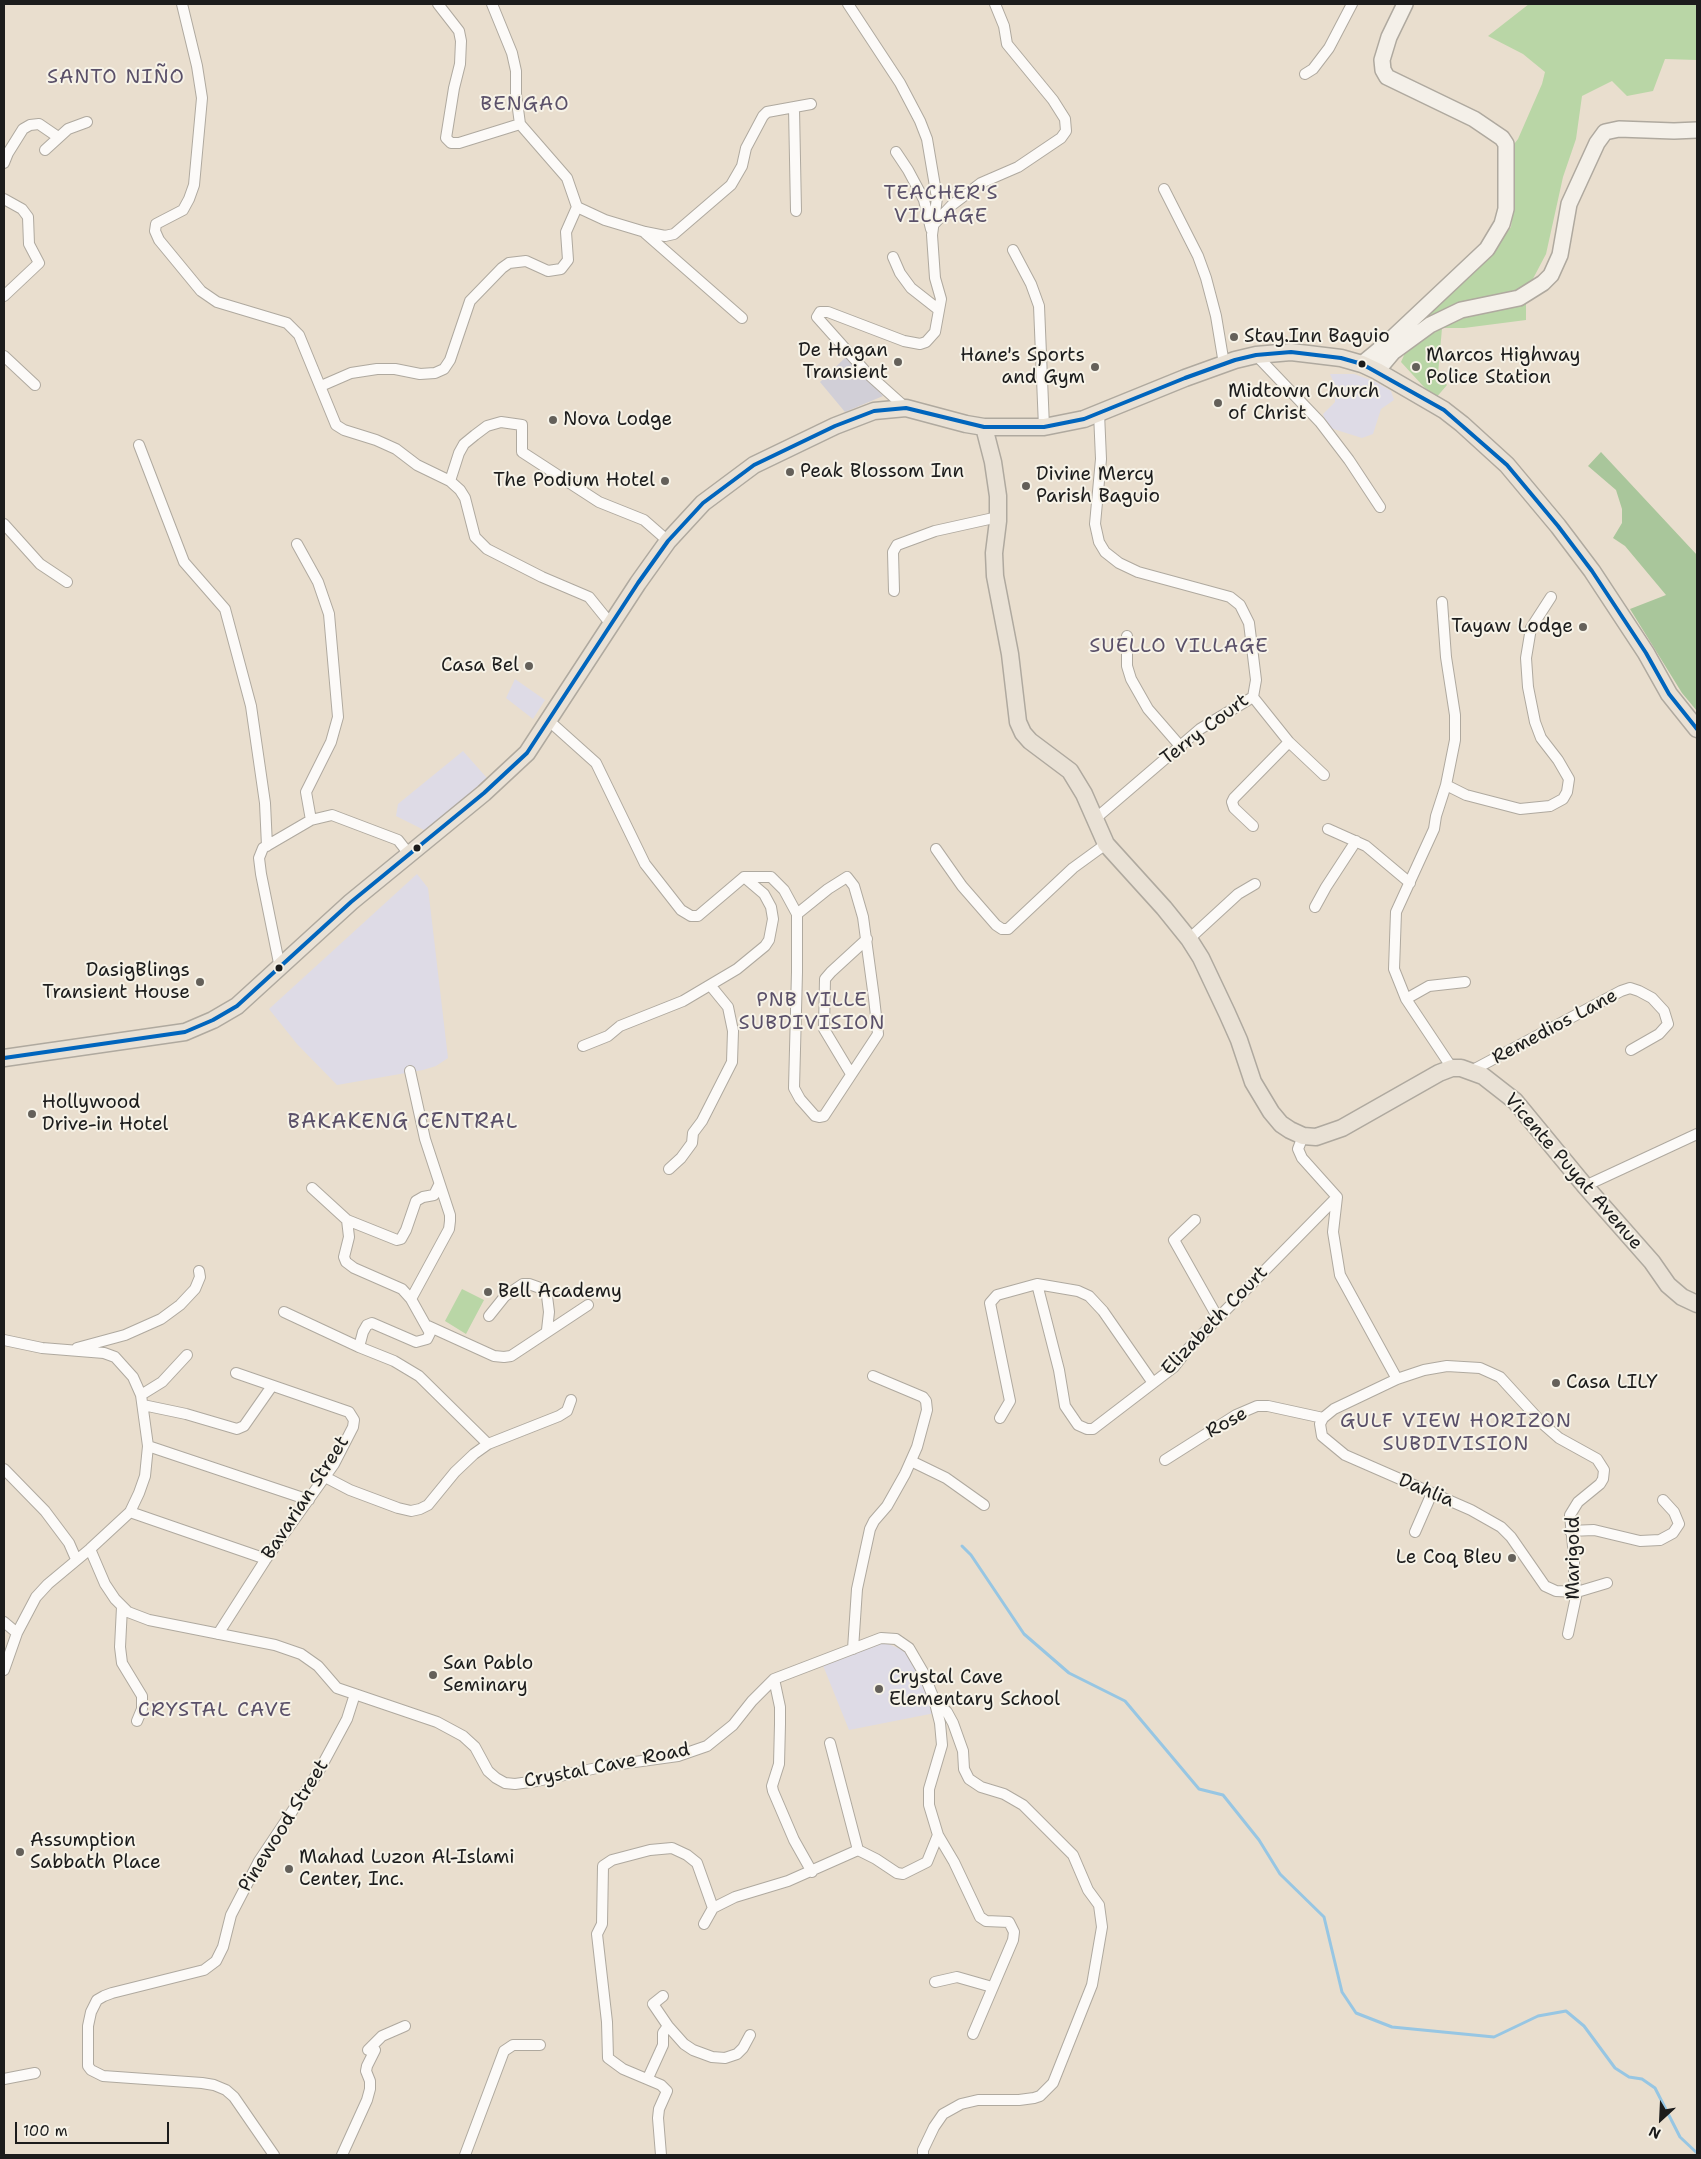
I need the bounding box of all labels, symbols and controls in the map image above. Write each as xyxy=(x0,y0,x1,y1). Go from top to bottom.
district label: SANTO NIÑO xyxy=(46,66,186,90)
district label: BENGAO xyxy=(480,93,570,117)
district label: TEACHER'S VILLAGE xyxy=(882,182,1000,229)
place label: Stay.Inn Baguio xyxy=(1244,326,1390,348)
marker: Stay.Inn Baguio xyxy=(1228,331,1240,343)
place label: De Hagan Transient xyxy=(798,340,888,384)
place label: Hane's Sports and Gym xyxy=(960,345,1085,389)
place label: Marcos Highway Police Station xyxy=(1426,345,1580,389)
marker: De Hagan Transient xyxy=(892,356,904,368)
unlabelled marker xyxy=(1357,359,1367,369)
marker: Hane's Sports and Gym xyxy=(1089,361,1101,373)
marker: Marcos Highway Police Station xyxy=(1410,361,1422,373)
place label: Midtown Church of Christ xyxy=(1228,381,1380,425)
marker: Midtown Church of Christ xyxy=(1212,397,1224,409)
place label: Nova Lodge xyxy=(563,409,672,431)
marker: Nova Lodge xyxy=(547,414,559,426)
place label: Peak Blossom Inn xyxy=(800,461,964,483)
place label: Divine Mercy Parish Baguio xyxy=(1036,464,1160,508)
marker: Peak Blossom Inn xyxy=(784,466,796,478)
place label: The Podium Hotel xyxy=(493,470,655,492)
marker: The Podium Hotel xyxy=(659,475,671,487)
marker: Divine Mercy Parish Baguio xyxy=(1020,480,1032,492)
place label: Tayaw Lodge xyxy=(1451,616,1573,638)
marker: Tayaw Lodge xyxy=(1577,621,1589,633)
district label: SUELLO VILLAGE xyxy=(1087,635,1271,659)
place label: Casa Bel xyxy=(441,655,519,677)
marker: Casa Bel xyxy=(523,660,535,672)
street label: Terry Court xyxy=(1156,689,1254,771)
unlabelled marker xyxy=(412,843,422,853)
place label: DasigBlings Transient House xyxy=(42,960,190,1004)
unlabelled marker xyxy=(274,963,284,973)
marker: DasigBlings Transient House xyxy=(194,976,206,988)
street label: Remedios Lane xyxy=(1488,984,1622,1070)
district label: PNB VILLE SUBDIVISION xyxy=(737,989,887,1036)
street label: Vicente Puyat Avenue xyxy=(1499,1089,1647,1255)
place label: Hollywood Drive-in Hotel xyxy=(42,1092,168,1136)
marker: Hollywood Drive-in Hotel xyxy=(26,1108,38,1120)
district label: BAKAKENG CENTRAL xyxy=(286,1110,520,1136)
street label: Elizabeth Court xyxy=(1157,1262,1273,1380)
place label: Bell Academy xyxy=(498,1281,622,1303)
marker: Bell Academy xyxy=(482,1286,494,1298)
place label: Casa LILY xyxy=(1566,1372,1658,1394)
marker: Casa LILY xyxy=(1550,1377,1562,1389)
street label: Rose xyxy=(1202,1402,1252,1444)
district label: GULF VIEW HORIZON SUBDIVISION xyxy=(1338,1410,1574,1457)
street label: Bavarian Street xyxy=(258,1432,354,1564)
street label: Dahlia xyxy=(1395,1469,1457,1513)
street label: Marigold xyxy=(1563,1516,1585,1600)
place label: Le Coq Bleu xyxy=(1396,1547,1502,1569)
marker: Le Coq Bleu xyxy=(1506,1552,1518,1564)
place label: San Pablo Seminary xyxy=(443,1653,533,1697)
place label: Crystal Cave Elementary School xyxy=(889,1667,1060,1711)
marker: San Pablo Seminary xyxy=(427,1669,439,1681)
marker: Crystal Cave Elementary School xyxy=(873,1683,885,1695)
district label: CRYSTAL CAVE xyxy=(136,1699,294,1723)
street label: Crystal Cave Road xyxy=(522,1739,692,1793)
street label: Pinewood Street xyxy=(234,1756,334,1896)
place label: Assumption Sabbath Place xyxy=(30,1830,161,1874)
marker: Assumption Sabbath Place xyxy=(14,1846,26,1858)
place label: Mahad Luzon Al-Islami Center, Inc. xyxy=(299,1847,515,1891)
marker: Mahad Luzon Al-Islami Center, Inc. xyxy=(283,1863,295,1875)
north arrow xyxy=(1636,2094,1686,2144)
scale bar xyxy=(18,2112,171,2144)
text: 100 m xyxy=(23,2121,68,2141)
text: N xyxy=(1646,2122,1663,2143)

